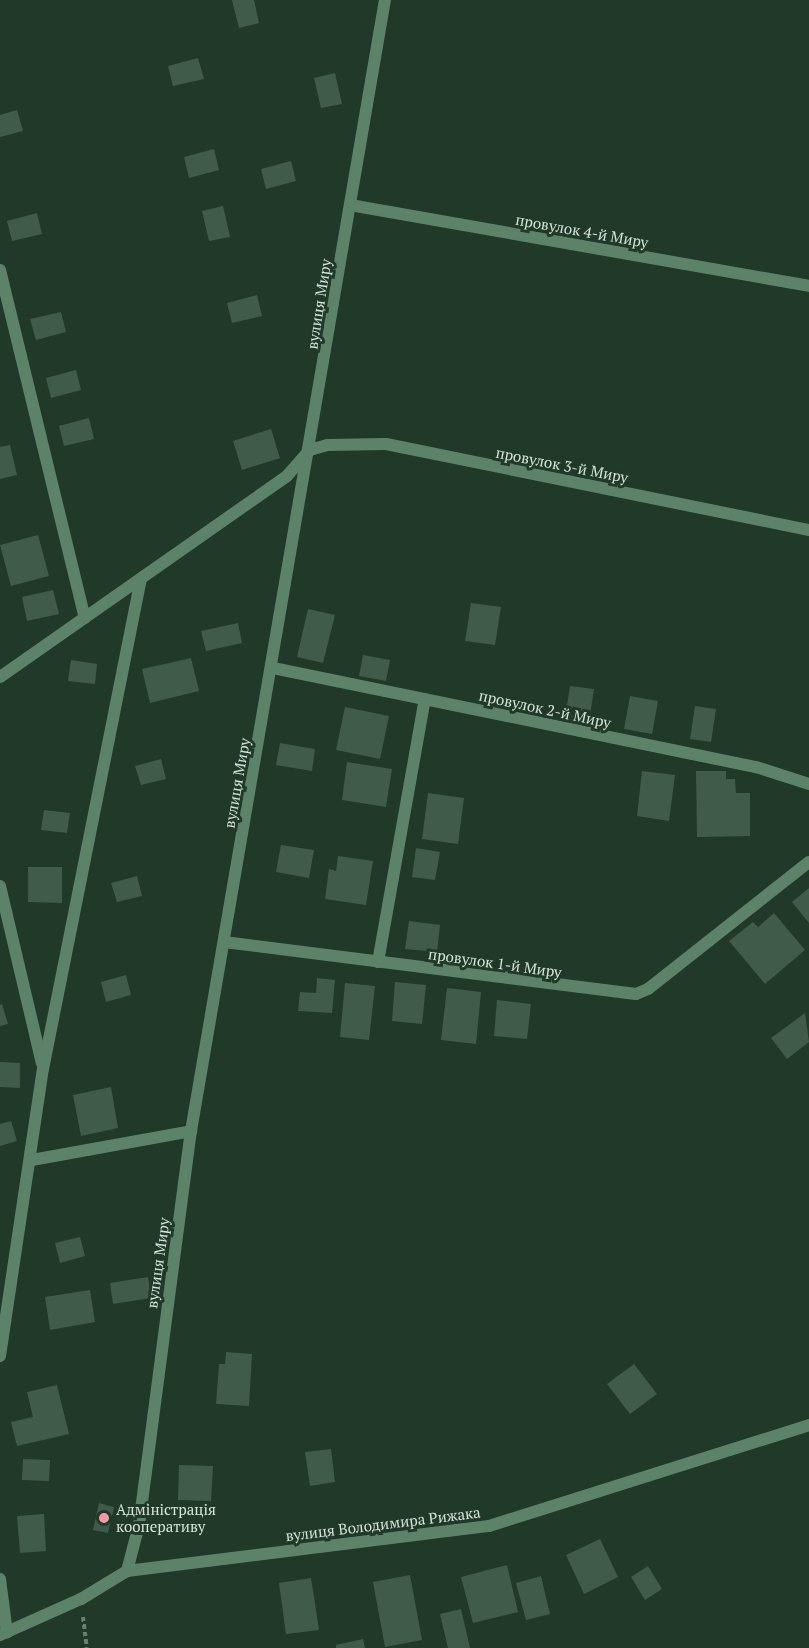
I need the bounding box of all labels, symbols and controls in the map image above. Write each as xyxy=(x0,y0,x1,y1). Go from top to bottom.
street label: провулок 4-й Миру xyxy=(514,210,650,252)
street label: вулиця Миру xyxy=(303,257,335,351)
street label: провулок 3-й Миру xyxy=(494,443,630,487)
street label: провулок 2-й Миру xyxy=(477,686,613,732)
street label: вулиця Миру xyxy=(220,736,254,830)
street label: провулок 1-й Миру xyxy=(427,945,563,981)
street label: вулиця Миру xyxy=(143,1217,173,1309)
place label: Адміністрація кооперативу xyxy=(116,1500,216,1535)
street label: вулиця Володимира Рижака xyxy=(284,1503,482,1545)
marker: Адміністрація кооперативу xyxy=(97,1511,111,1525)

